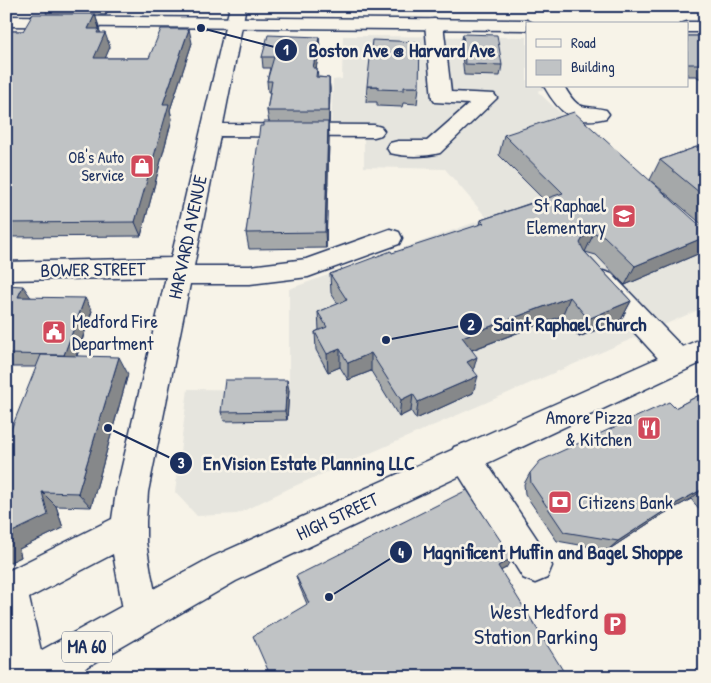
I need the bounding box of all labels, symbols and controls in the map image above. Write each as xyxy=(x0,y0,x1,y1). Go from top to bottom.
legend xyxy=(526,22,688,88)
callout: Boston Ave @ Harvard Ave xyxy=(274,32,505,67)
text: Road xyxy=(571,32,596,53)
text: Boston Ave @ Harvard Ave xyxy=(309,36,496,63)
text: 1 xyxy=(283,39,289,60)
text: Building xyxy=(571,56,615,77)
place label: OB's Auto Service xyxy=(68,146,125,186)
shop icon: OB's Auto Service xyxy=(129,153,155,179)
street label: HARVARD AVENUE xyxy=(161,172,213,301)
place label: St Raphael Elementary xyxy=(527,192,607,240)
school or university icon: St Raphael Elementary xyxy=(611,203,637,229)
street label: BOWER STREET xyxy=(40,255,147,283)
callout: Saint Raphael Church xyxy=(459,307,657,342)
place label: Medford Fire Department xyxy=(72,308,159,356)
text: Saint Raphael Church xyxy=(494,310,647,338)
text: 2 xyxy=(467,314,475,335)
public building icon: Medford Fire Department xyxy=(41,319,67,345)
place label: Amore Pizza & Kitchen xyxy=(546,404,633,452)
restaurant icon: Amore Pizza & Kitchen xyxy=(636,415,662,441)
callout: EnVision Estate Planning LLC xyxy=(168,445,425,480)
text: EnVision Estate Planning LLC xyxy=(203,449,415,477)
text: 3 xyxy=(178,452,185,473)
street label: HIGH STREET xyxy=(292,485,383,546)
bank icon: Citizens Bank xyxy=(547,489,573,515)
place label: Citizens Bank xyxy=(578,489,673,515)
callout: Magnificent Muffin and Bagel Shoppe xyxy=(388,535,693,570)
text: Magnificent Muffin and Bagel Shoppe xyxy=(423,538,683,566)
text: 4 xyxy=(398,542,404,563)
place label: West Medford Station Parking xyxy=(474,596,598,651)
parking icon: West Medford Station Parking xyxy=(602,611,628,637)
road number: MA 60 xyxy=(62,632,112,662)

